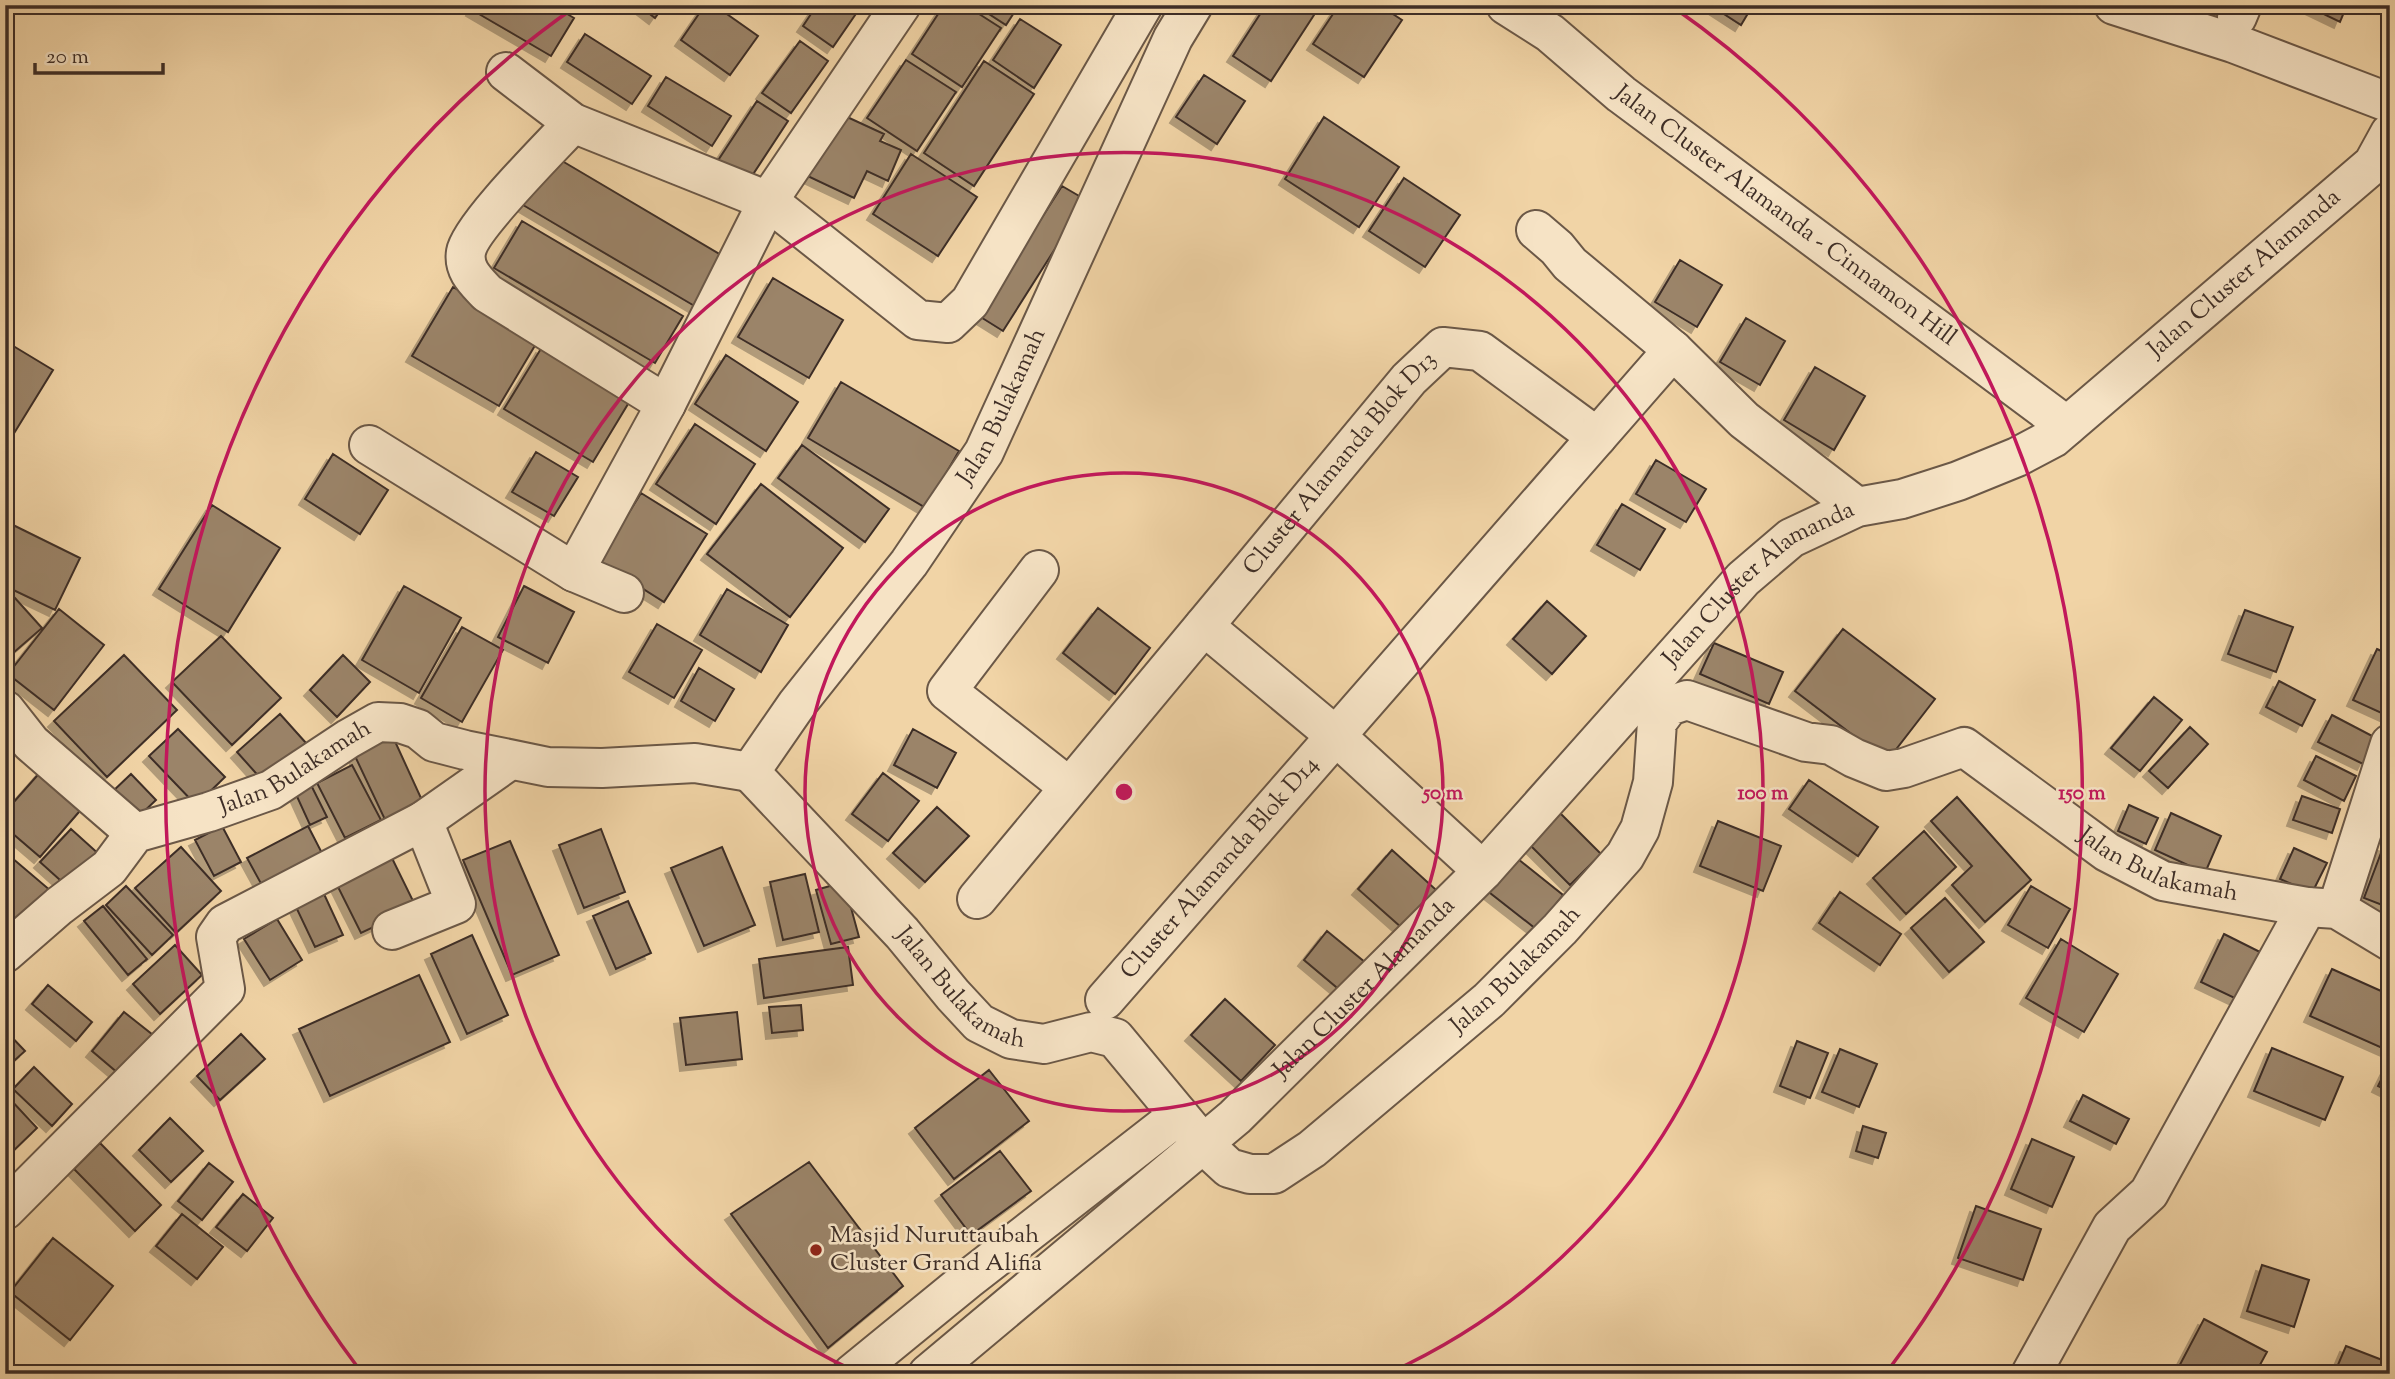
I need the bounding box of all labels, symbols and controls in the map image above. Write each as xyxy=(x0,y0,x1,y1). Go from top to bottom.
scale bar xyxy=(35,32,163,76)
text: 20 m xyxy=(46,43,89,73)
street label: Jalan Cluster Alamanda - Cinnamon Hill xyxy=(1604,76,1964,355)
street label: Jalan Cluster Alamanda xyxy=(2139,181,2349,368)
street label: Jalan Bulakamah xyxy=(948,323,1055,494)
street label: Cluster Alamanda Blok D13 xyxy=(1235,344,1445,583)
street label: Jalan Cluster Alamanda xyxy=(1654,493,1860,676)
street label: Jalan Bulakamah xyxy=(212,712,378,825)
street label: Cluster Alamanda Blok D14 xyxy=(1113,749,1327,987)
text: 50 m xyxy=(1421,779,1464,809)
text: 100 m xyxy=(1738,779,1789,809)
text: 150 m xyxy=(2058,779,2106,809)
centre of rings xyxy=(1112,780,1136,804)
street label: Jalan Bulakamah xyxy=(2069,818,2241,911)
street label: Jalan Cluster Alamanda xyxy=(1264,890,1463,1088)
street label: Jalan Bulakamah xyxy=(1442,899,1589,1044)
street label: Jalan Bulakamah xyxy=(886,918,1027,1058)
place label: Masjid Nuruttaubah Cluster Grand Alifia xyxy=(830,1219,1042,1281)
marker: Masjid Nuruttaubah Cluster Grand Alifia xyxy=(808,1242,824,1258)

